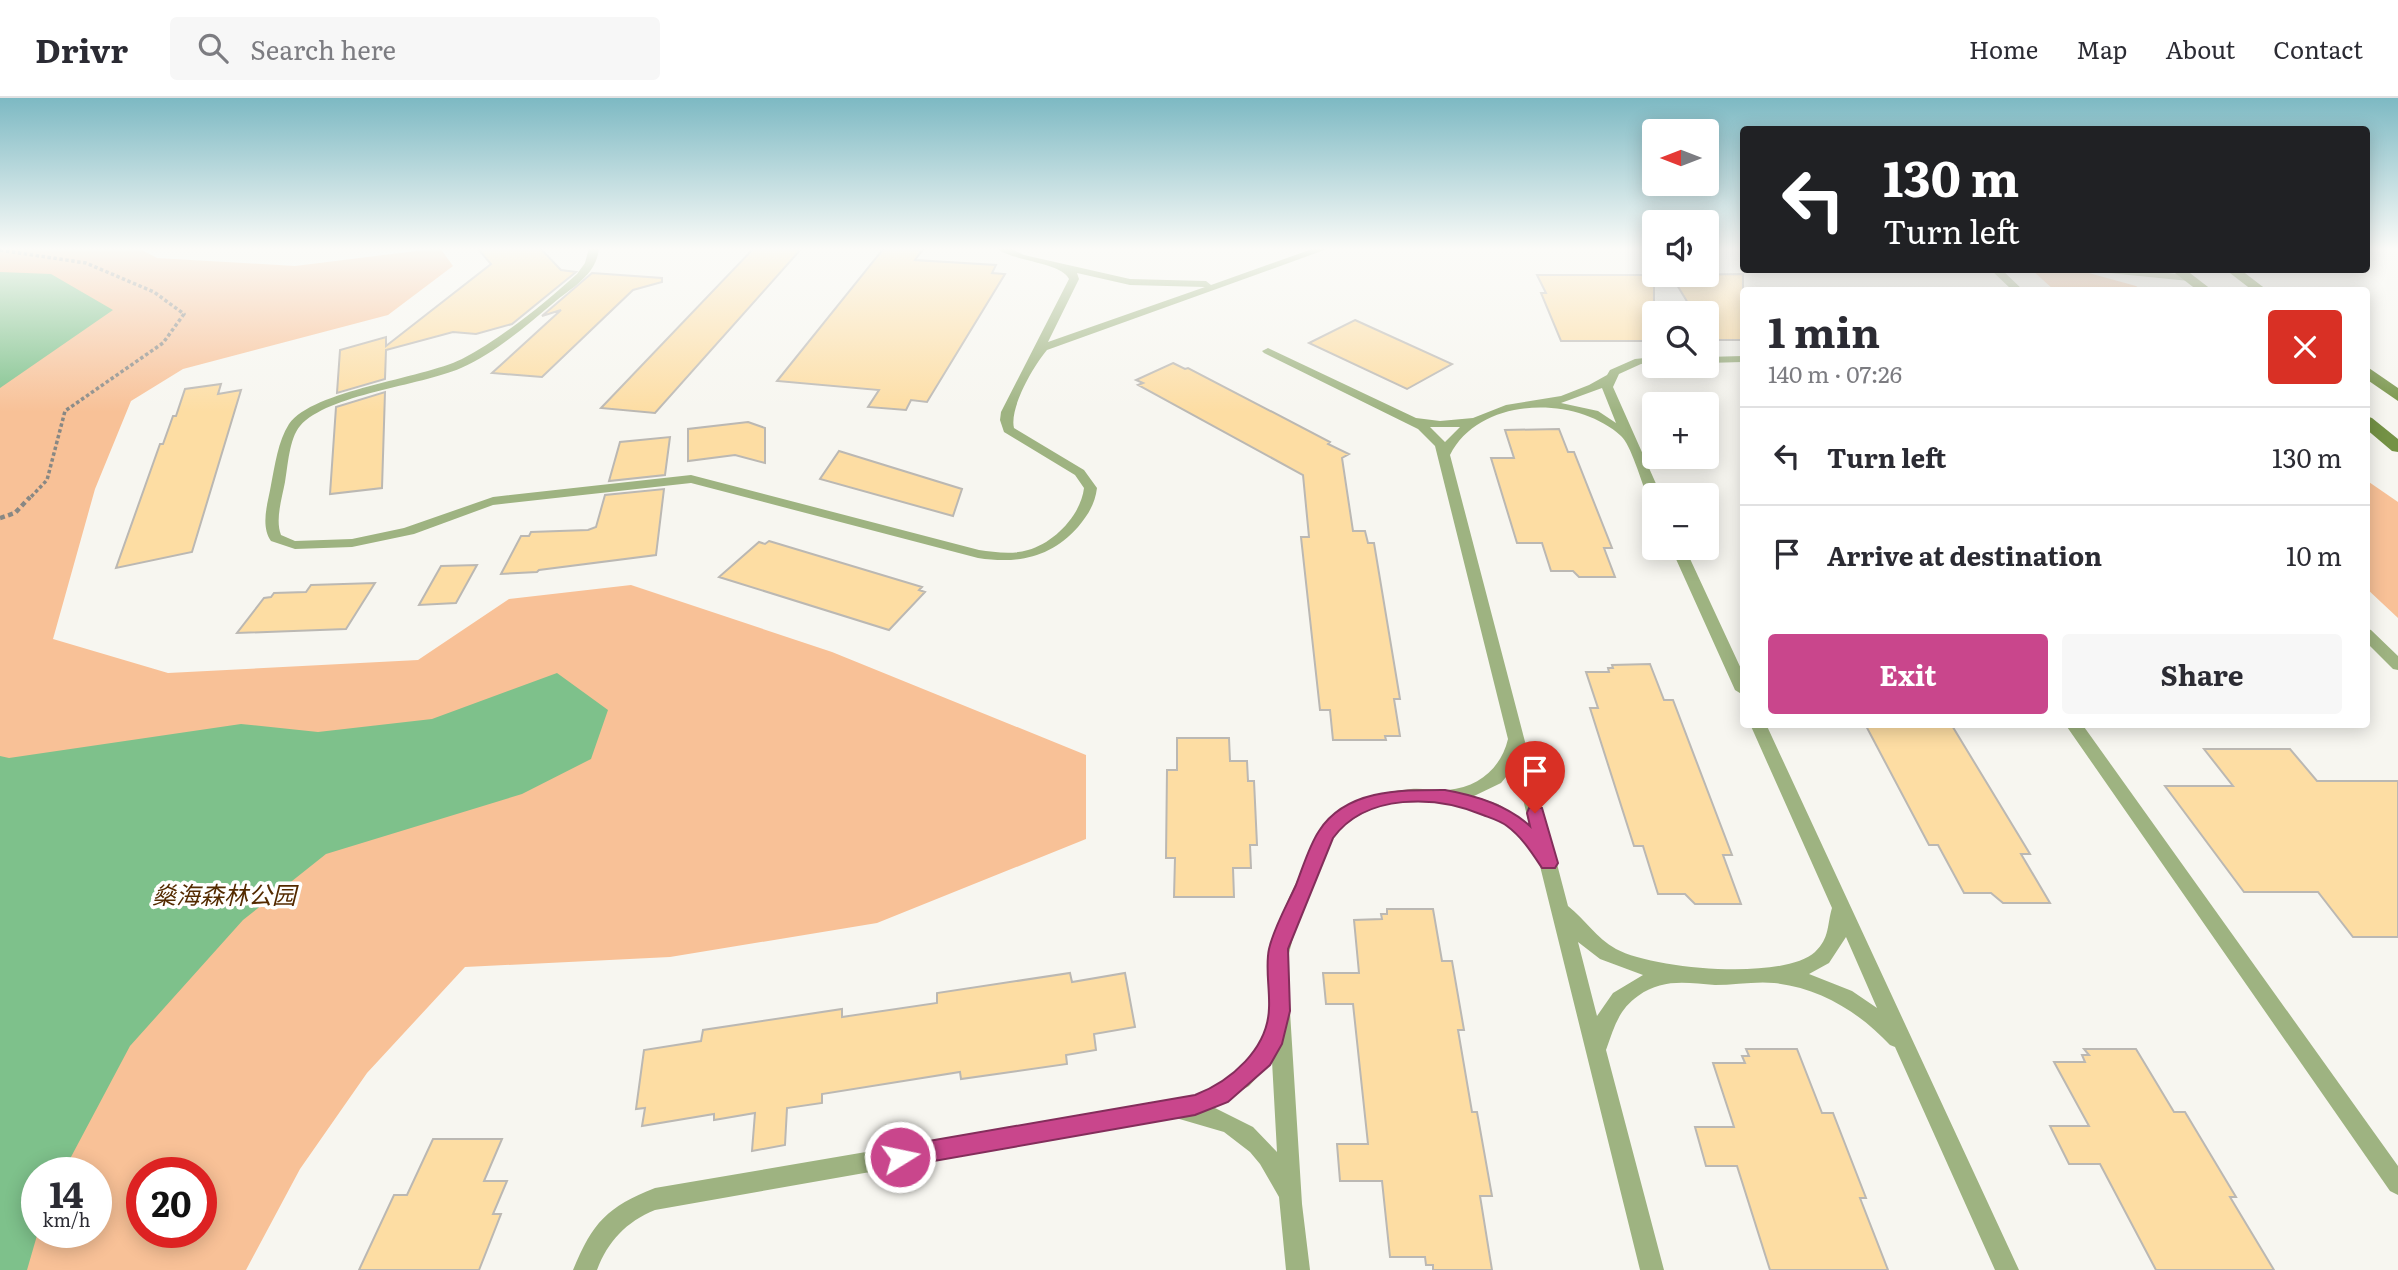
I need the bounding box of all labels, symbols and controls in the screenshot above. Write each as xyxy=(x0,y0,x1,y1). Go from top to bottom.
search box xyxy=(170,17,660,80)
text: Drivr xyxy=(35,24,128,73)
icon: search xyxy=(194,29,232,67)
text: Search here xyxy=(250,29,396,68)
text: Home xyxy=(1969,31,2038,66)
text: Map xyxy=(2076,31,2127,66)
text: About xyxy=(2165,31,2235,66)
text: Contact xyxy=(2273,31,2363,66)
north arrow xyxy=(1642,119,1718,196)
map controls xyxy=(1642,119,1719,560)
text: 130 m xyxy=(1883,139,2019,212)
icon: left xyxy=(1768,154,1859,245)
text: Turn left xyxy=(1883,206,2020,254)
button: sound xyxy=(1642,210,1719,287)
text: 1 min xyxy=(1768,299,1880,361)
button: search xyxy=(1642,301,1719,378)
button: close xyxy=(2268,310,2342,384)
text: 140 m · 07:26 xyxy=(1768,356,1902,390)
button: + xyxy=(1642,392,1719,469)
icon: left xyxy=(1768,437,1806,475)
text: Turn left xyxy=(1827,437,1946,476)
text: 130 m xyxy=(2272,437,2342,476)
button: − xyxy=(1642,483,1719,560)
icon: arrive xyxy=(1768,535,1806,573)
text: Arrive at destination xyxy=(1827,535,2102,574)
text: 10 m xyxy=(2286,535,2342,574)
button: Exit xyxy=(1768,634,2048,714)
button: Share xyxy=(2062,634,2342,714)
pin xyxy=(1505,741,1565,813)
icon: arrive xyxy=(1516,752,1554,790)
park label: 燊海森林公园 xyxy=(152,876,299,911)
position arrow xyxy=(863,1120,937,1194)
speed limit sign: 20 xyxy=(126,1157,217,1248)
text: 14 xyxy=(49,1167,84,1219)
text: km/h xyxy=(43,1206,90,1233)

